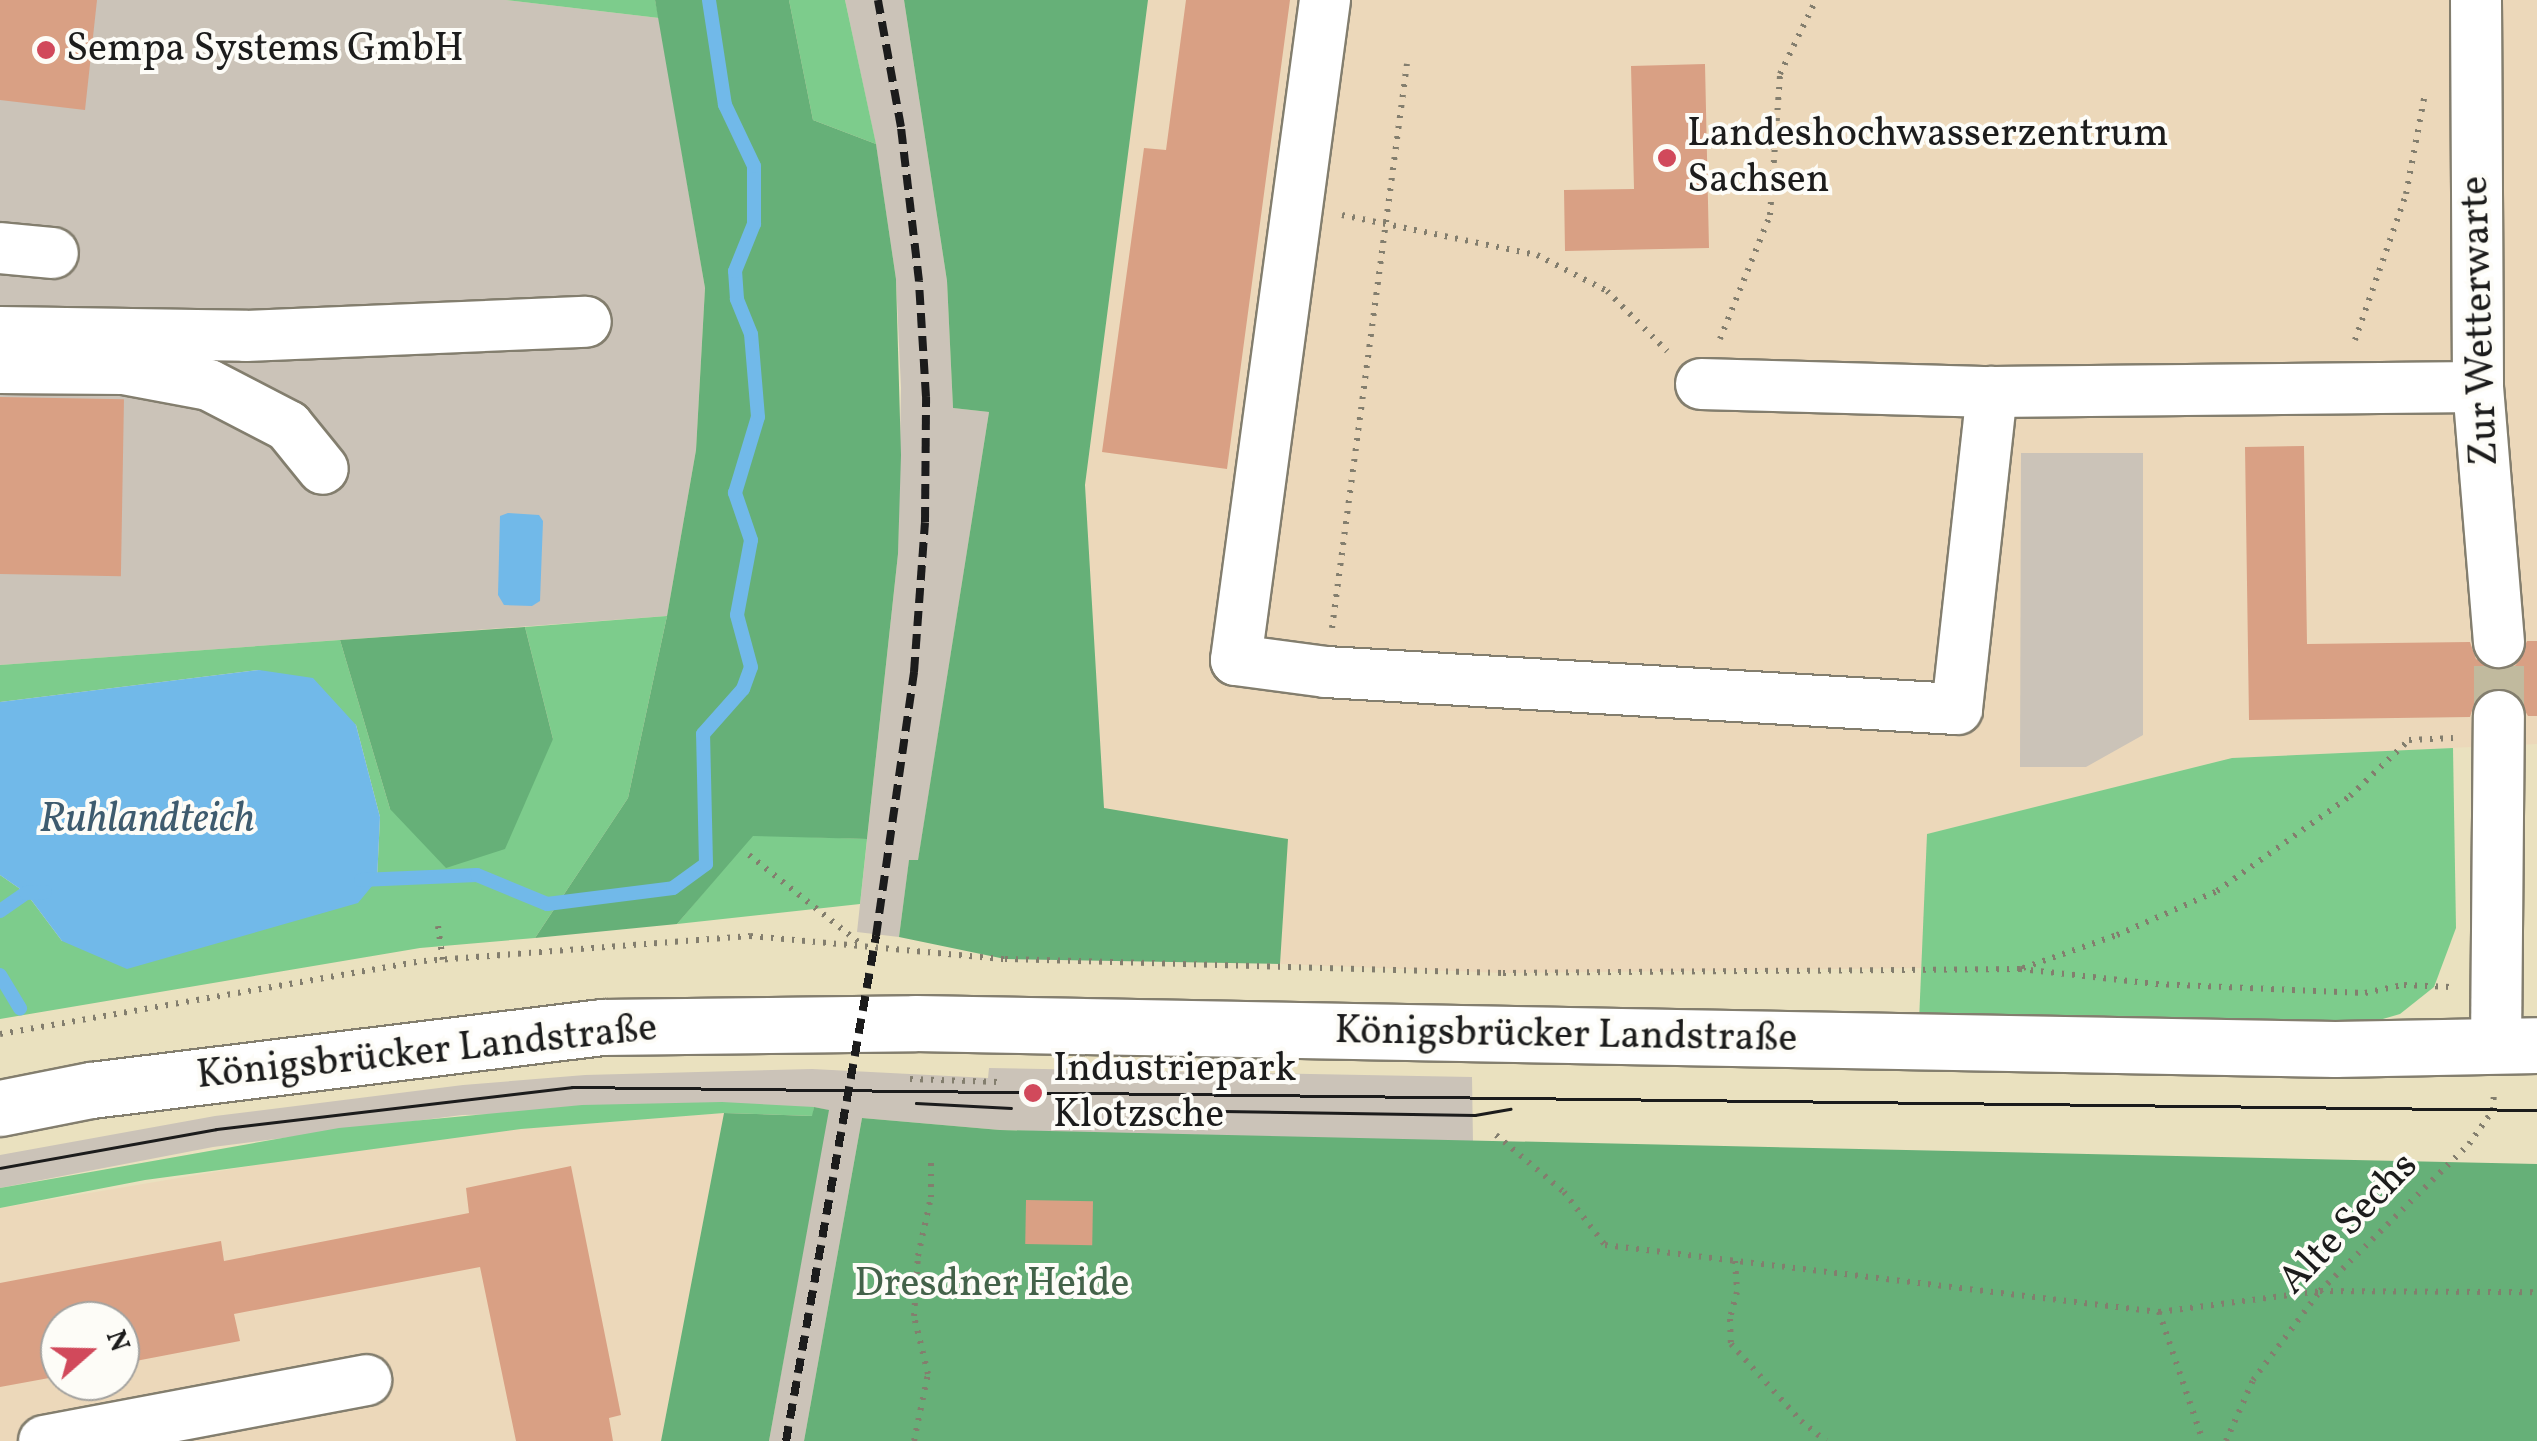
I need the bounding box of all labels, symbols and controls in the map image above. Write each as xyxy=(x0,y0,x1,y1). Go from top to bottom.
place label: Sempa Systems GmbH xyxy=(66,26,464,74)
marker: Sempa Systems GmbH xyxy=(35,39,57,61)
place label: Landeshochwasserzentrum Sachsen xyxy=(1687,111,2169,205)
marker: Landeshochwasserzentrum Sachsen xyxy=(1656,147,1678,169)
street label: Zur Wetterwarte xyxy=(2452,174,2510,468)
water label: Ruhlandteich xyxy=(39,796,255,846)
street label: Königsbrücker Landstraße xyxy=(194,1005,660,1101)
street label: Königsbrücker Landstraße xyxy=(1334,1008,1798,1064)
place label: Industriepark Klotzsche xyxy=(1053,1046,1296,1140)
marker: Industriepark Klotzsche xyxy=(1022,1082,1044,1104)
street label: Alte Sechs xyxy=(2269,1143,2429,1305)
park label: Dresdner Heide xyxy=(855,1261,1129,1309)
north arrow xyxy=(40,1301,140,1401)
text: N xyxy=(95,1325,139,1357)

